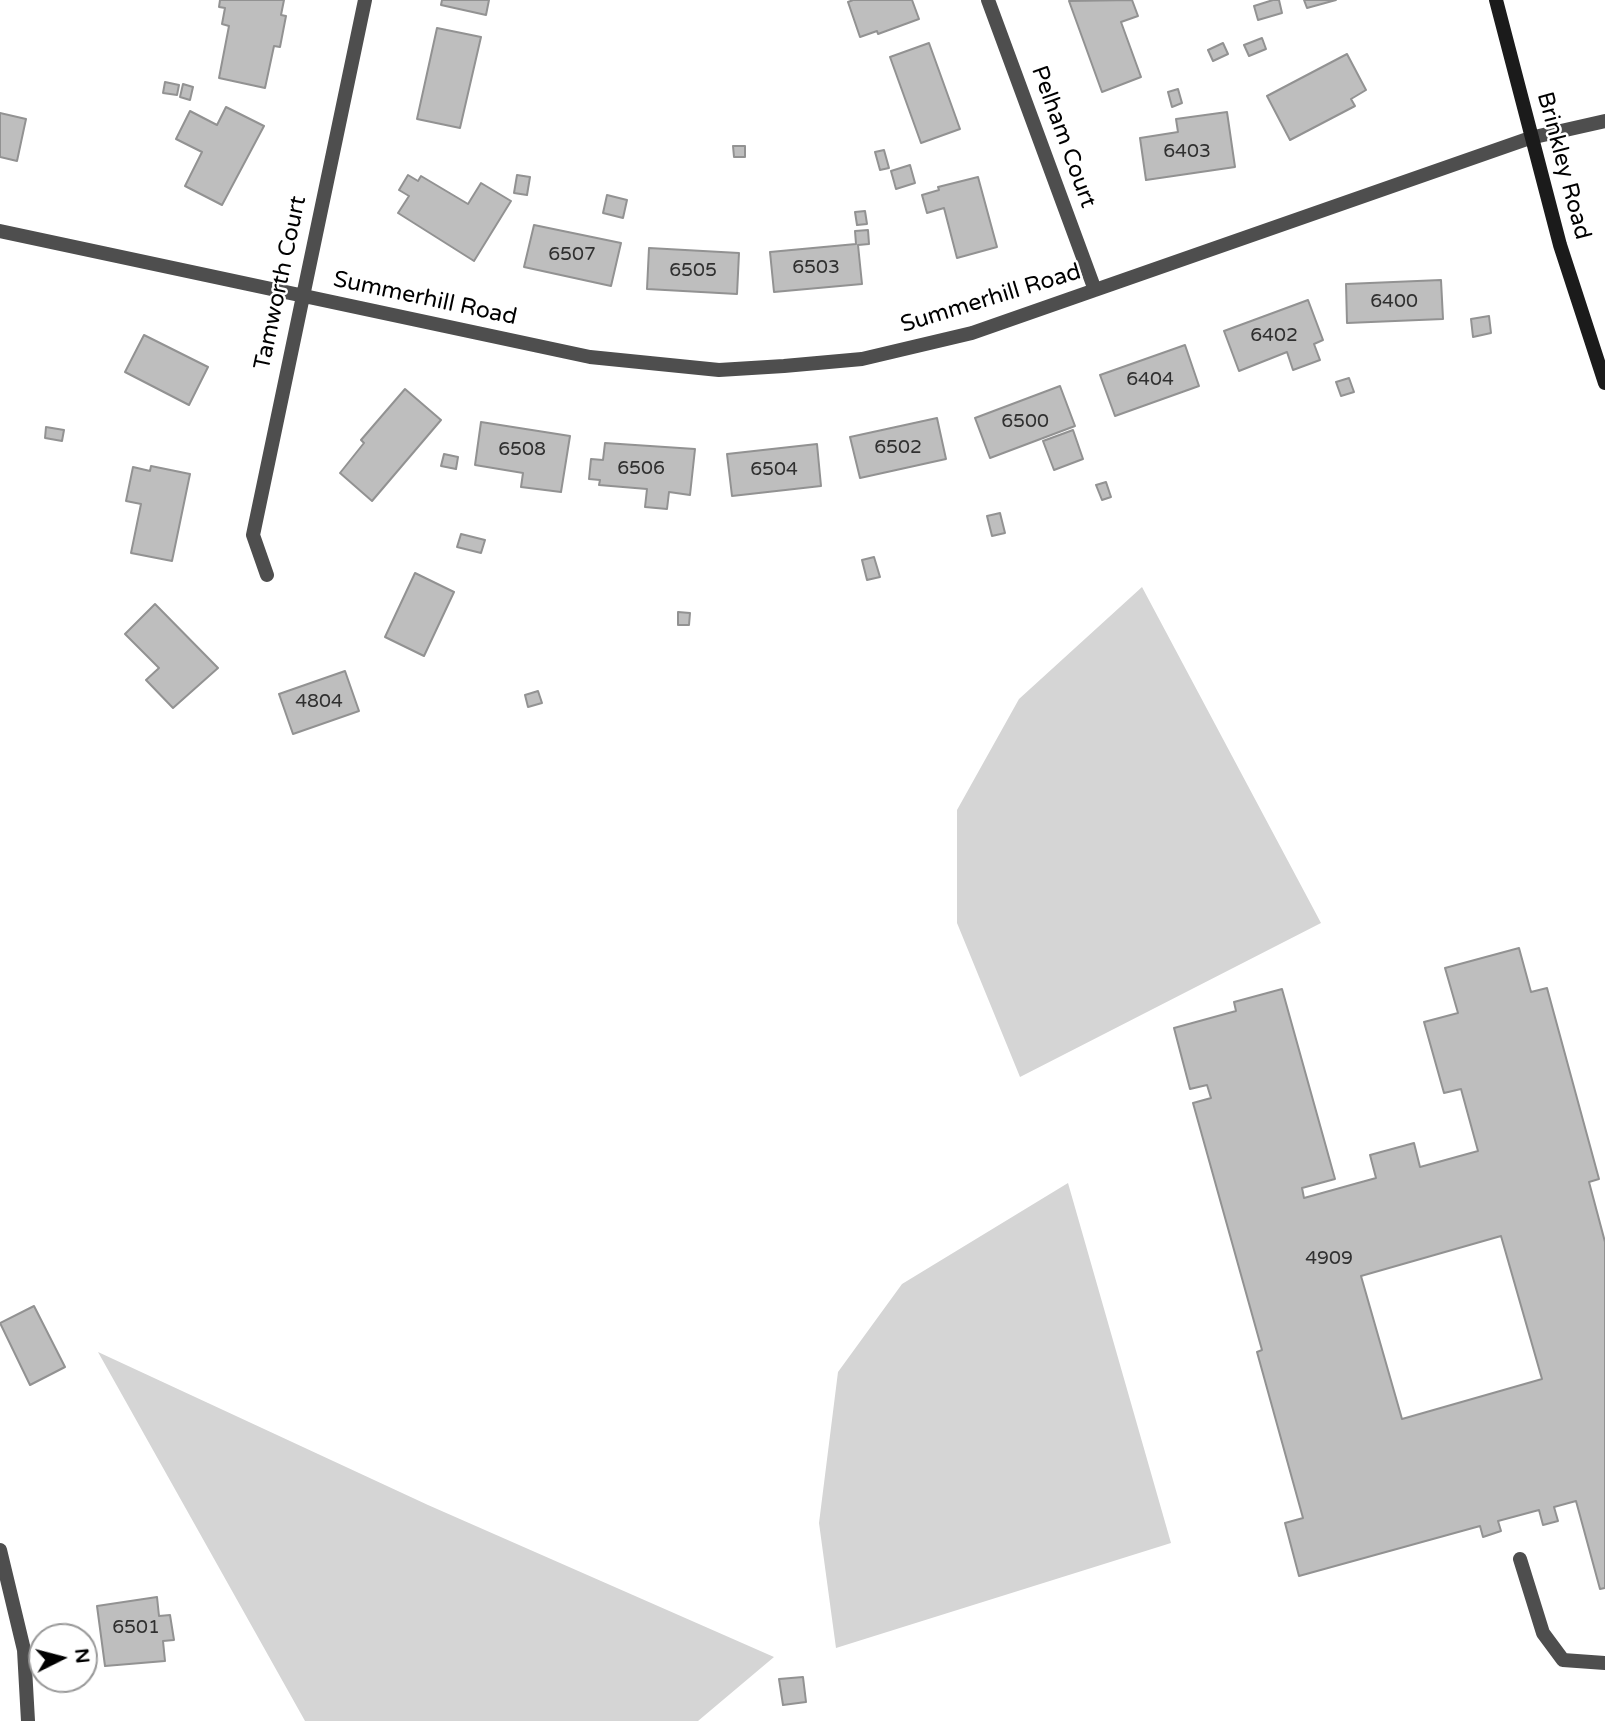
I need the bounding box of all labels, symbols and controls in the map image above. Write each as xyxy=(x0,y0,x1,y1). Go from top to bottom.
street label: Pelham Court xyxy=(1025,62,1101,212)
street label: Brinkley Road xyxy=(1530,89,1596,243)
house number: 6403 xyxy=(1163,141,1211,163)
street label: Tamworth Court xyxy=(249,194,313,372)
house number: 6507 xyxy=(548,244,596,266)
house number: 6503 xyxy=(792,257,840,279)
street label: Summerhill Road xyxy=(898,258,1084,340)
house number: 6505 xyxy=(669,260,717,282)
street label: Summerhill Road xyxy=(331,266,519,332)
house number: 6400 xyxy=(1370,291,1418,313)
house number: 6402 xyxy=(1250,325,1298,347)
house number: 6404 xyxy=(1126,369,1174,391)
house number: 6500 xyxy=(1001,411,1049,433)
house number: 6502 xyxy=(874,437,922,459)
house number: 6508 xyxy=(498,439,546,461)
house number: 6506 xyxy=(617,458,665,480)
house number: 6504 xyxy=(750,459,798,481)
house number: 4804 xyxy=(295,691,343,713)
house number: 4909 xyxy=(1305,1248,1353,1270)
house number: 6501 xyxy=(112,1617,160,1639)
north arrow xyxy=(28,1623,98,1693)
text: N xyxy=(70,1647,94,1665)

